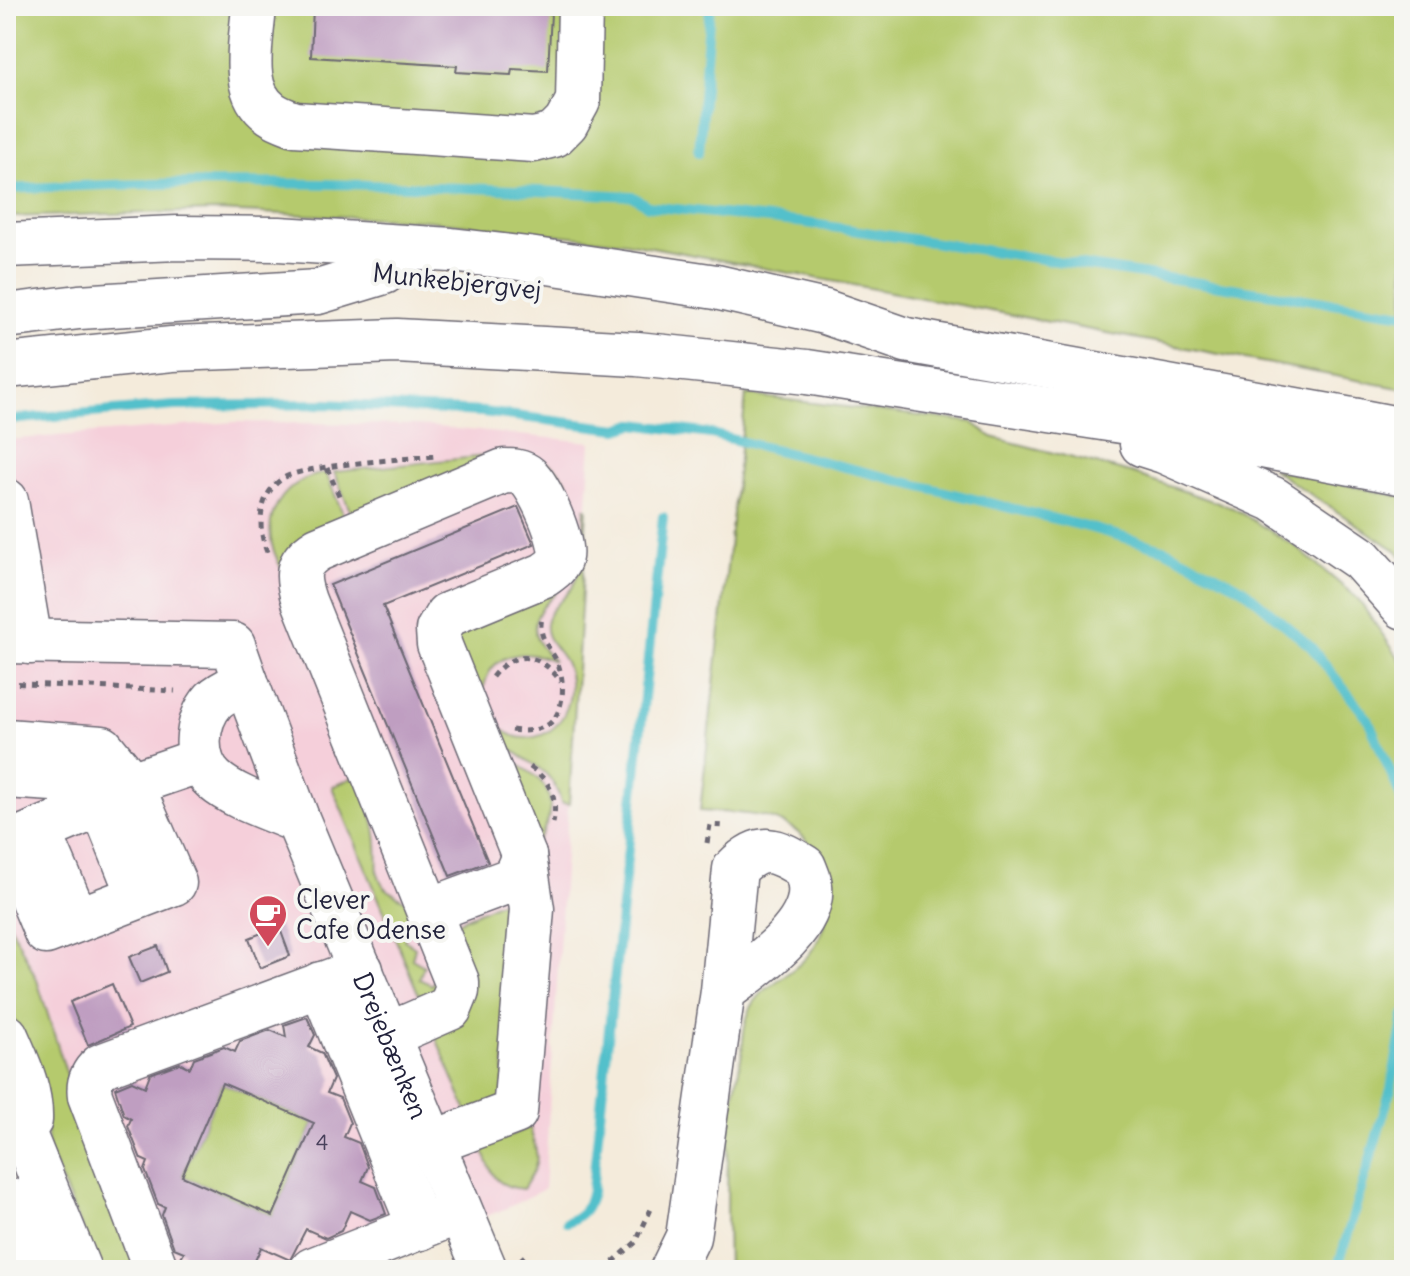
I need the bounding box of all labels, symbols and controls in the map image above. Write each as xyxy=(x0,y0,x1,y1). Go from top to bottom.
street label: Munkebjergvej xyxy=(371,256,543,306)
place label: Clever Cafe Odense xyxy=(296,883,446,946)
cafe icon: Clever Cafe Odense xyxy=(247,893,289,948)
street label: Drejebænken xyxy=(346,967,437,1123)
house number: 4 xyxy=(316,1128,328,1156)

